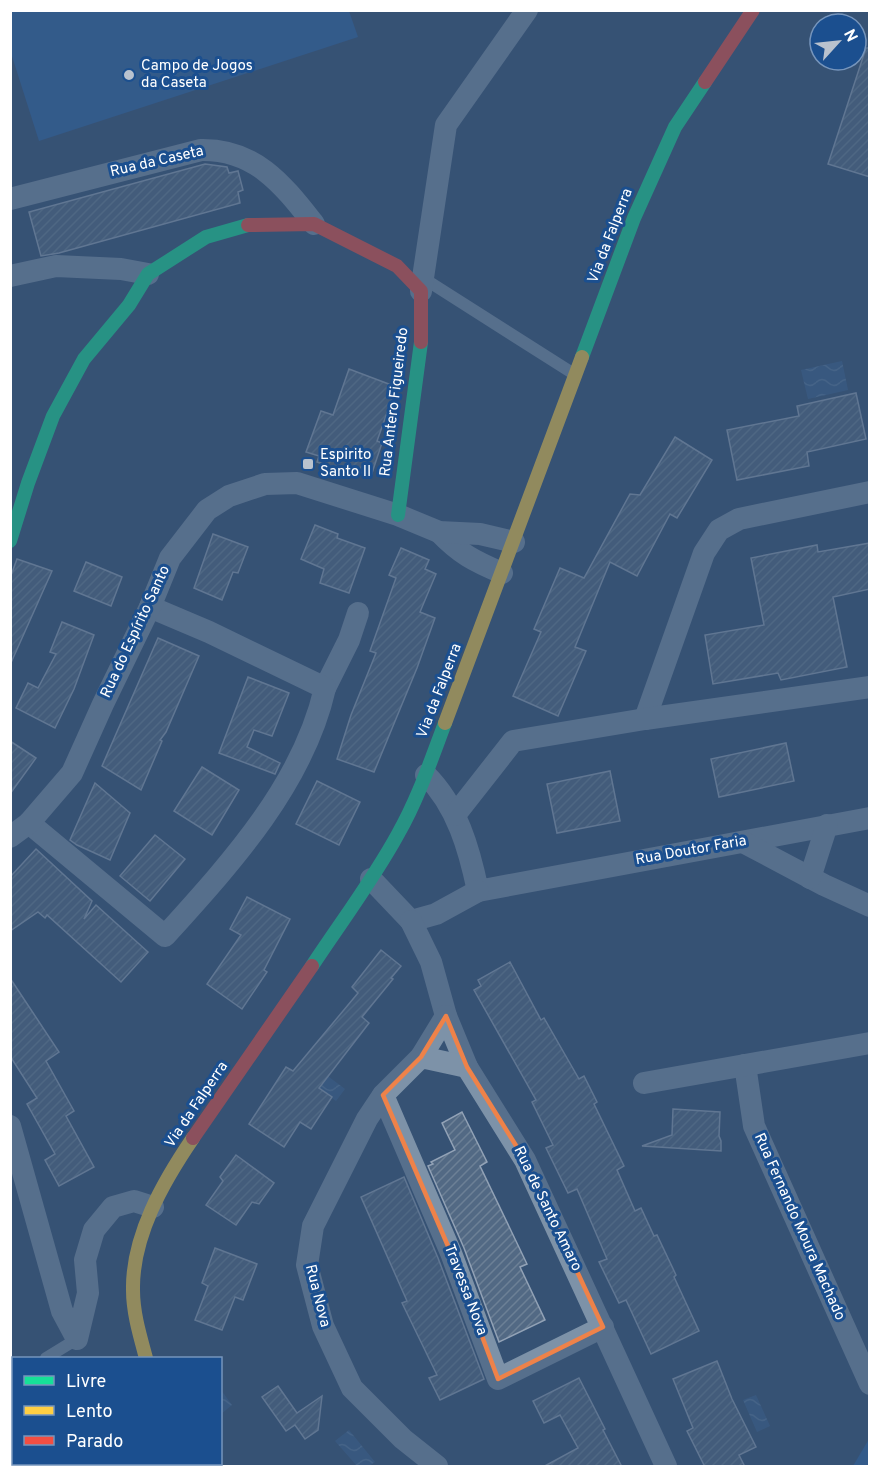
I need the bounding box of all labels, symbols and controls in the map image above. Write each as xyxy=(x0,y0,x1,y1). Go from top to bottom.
north arrow xyxy=(808,12,868,72)
text: N xyxy=(838,26,861,46)
place label: Campo de Jogos da Caseta xyxy=(141,57,253,93)
marker: Campo de Jogos da Caseta xyxy=(122,68,136,82)
street label: Rua da Caseta xyxy=(108,142,206,182)
street label: Via da Falperra xyxy=(584,186,638,286)
street label: Rua Antero Figueiredo xyxy=(376,326,414,478)
place label: Espirito Santo II xyxy=(320,446,372,482)
marker: Espirito Santo II xyxy=(301,457,315,471)
street label: Rua do Espírito Santo xyxy=(97,563,175,701)
street label: Via da Falperra xyxy=(413,641,467,741)
street label: Rua Doutor Faria xyxy=(634,832,748,870)
street label: Via da Falperra xyxy=(161,1058,233,1152)
street label: Rua Fernando Moura Machado xyxy=(749,1130,849,1324)
street label: Rua de Santo Amaro xyxy=(508,1143,586,1275)
street label: Travessa Nova xyxy=(439,1242,491,1338)
street label: Rua Nova xyxy=(300,1263,334,1329)
legend xyxy=(12,1357,222,1465)
text: Livre xyxy=(66,1371,106,1394)
text: Lento xyxy=(66,1401,112,1424)
text: Parado xyxy=(66,1431,123,1454)

